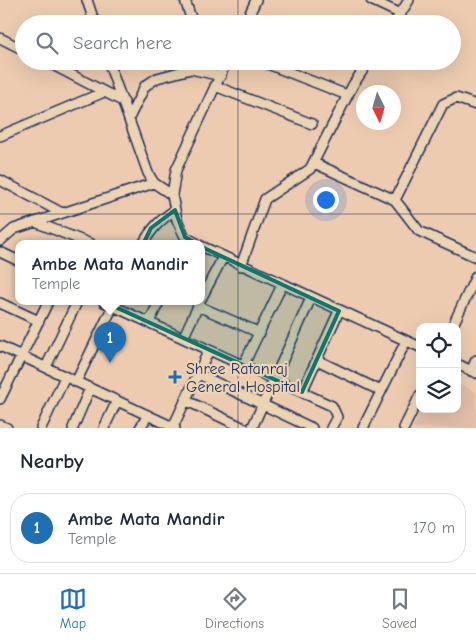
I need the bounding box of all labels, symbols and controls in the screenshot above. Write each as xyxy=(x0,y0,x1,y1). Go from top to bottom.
search box xyxy=(15,15,461,70)
icon: search xyxy=(33,29,61,57)
text: Search here xyxy=(73,32,172,54)
north arrow xyxy=(356,85,401,130)
your location xyxy=(313,187,339,213)
popup xyxy=(15,240,205,305)
text: Ambe Mata Mandir xyxy=(32,253,188,275)
text: Temple xyxy=(32,275,80,293)
pin: 1 xyxy=(94,322,126,363)
map controls xyxy=(416,323,461,413)
button: locate xyxy=(416,323,461,368)
place label: Shree Ratanraj General Hospital xyxy=(186,360,300,396)
button: layers xyxy=(416,368,461,413)
marker: Shree Ratanraj General Hospital xyxy=(168,370,182,384)
text: Nearby xyxy=(20,449,84,473)
text: Ambe Mata Mandir xyxy=(68,508,224,530)
text: 1 xyxy=(34,519,40,537)
text: 170 m xyxy=(413,519,455,537)
text: Temple xyxy=(68,530,116,548)
tab: Map xyxy=(59,585,87,632)
tab: Directions xyxy=(205,585,264,632)
tab: Saved xyxy=(382,585,417,632)

